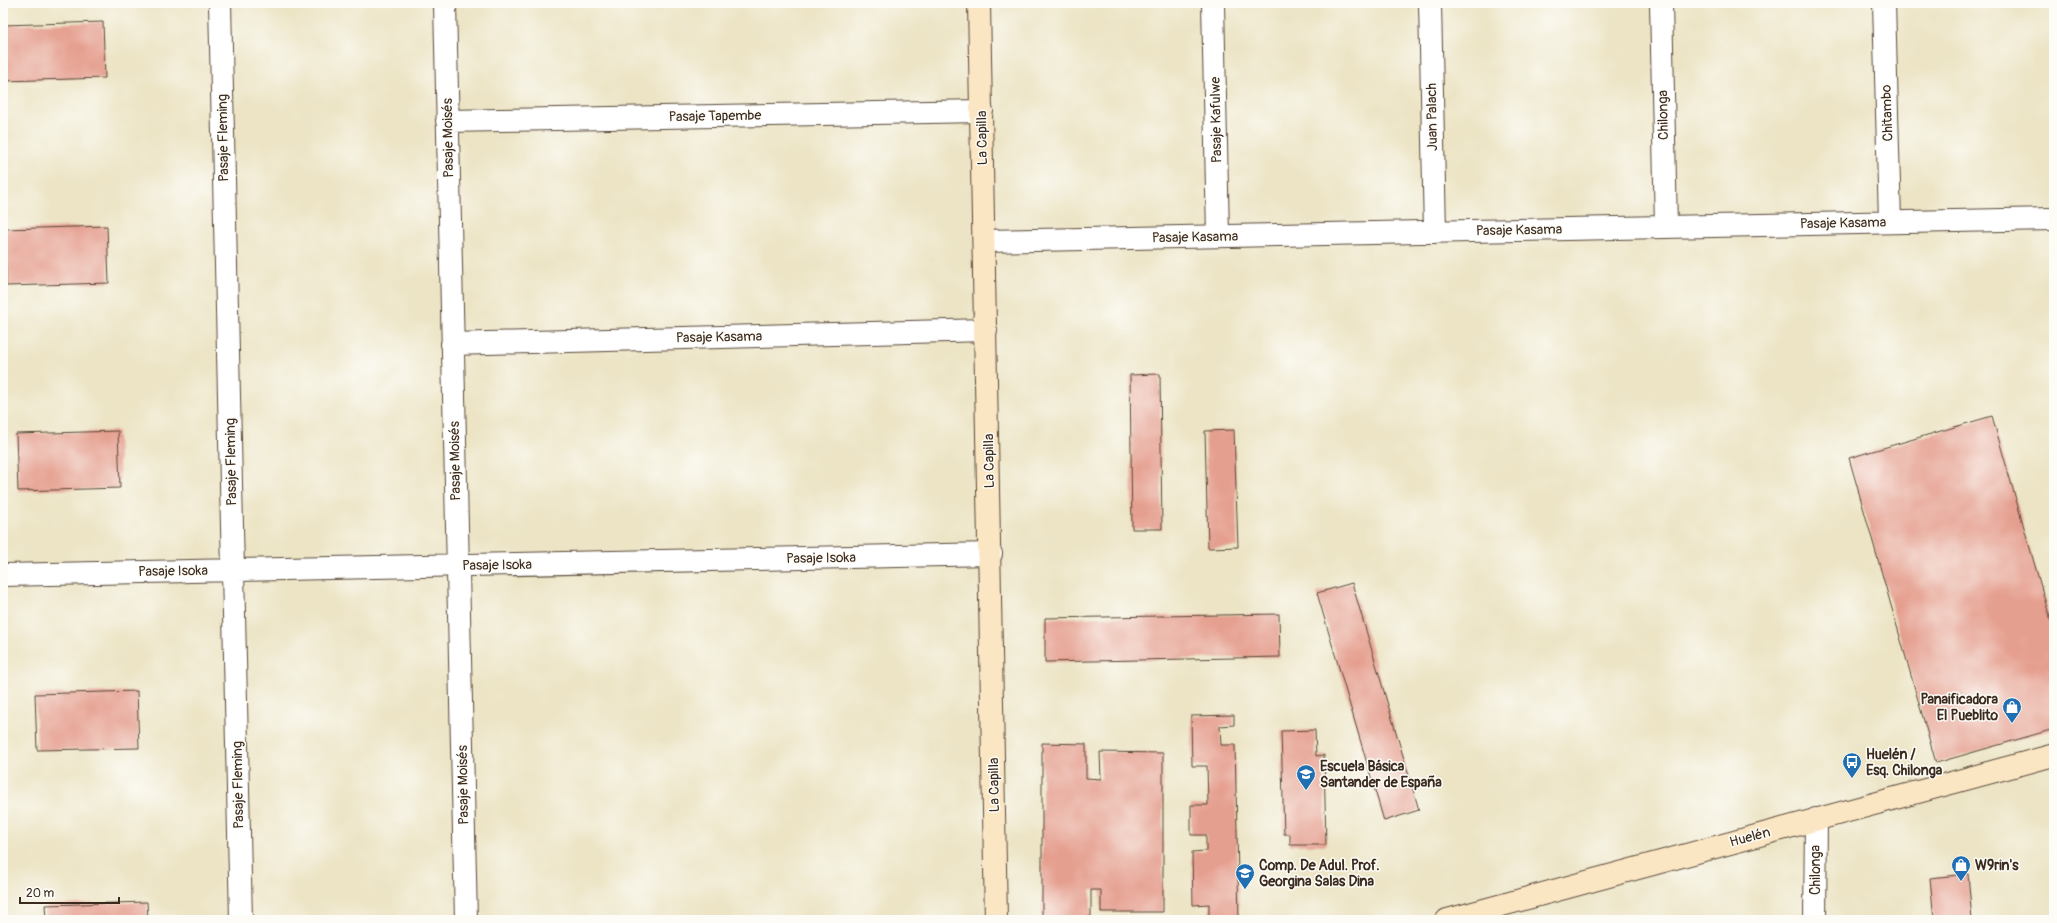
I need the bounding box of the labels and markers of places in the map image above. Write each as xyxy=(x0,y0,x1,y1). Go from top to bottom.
place label: Panaificadora El Pueblito xyxy=(1920,691,1998,724)
shop icon: Panaificadora El Pueblito xyxy=(2001,696,2023,724)
place label: Huelén / Esq. Chilonga xyxy=(1866,746,1943,779)
bus stop icon: Huelén / Esq. Chilonga xyxy=(1841,751,1863,779)
place label: Escuela Básica Santander de España xyxy=(1320,758,1442,791)
school or university icon: Escuela Básica Santander de España xyxy=(1295,763,1317,791)
shop icon: W9rin's xyxy=(1950,854,1972,882)
place label: Comp. De Adul. Prof. Georgina Salas Dina xyxy=(1259,857,1379,890)
place label: W9rin's xyxy=(1975,857,2019,874)
school or university icon: Comp. De Adul. Prof. Georgina Salas Dina xyxy=(1234,862,1256,890)

